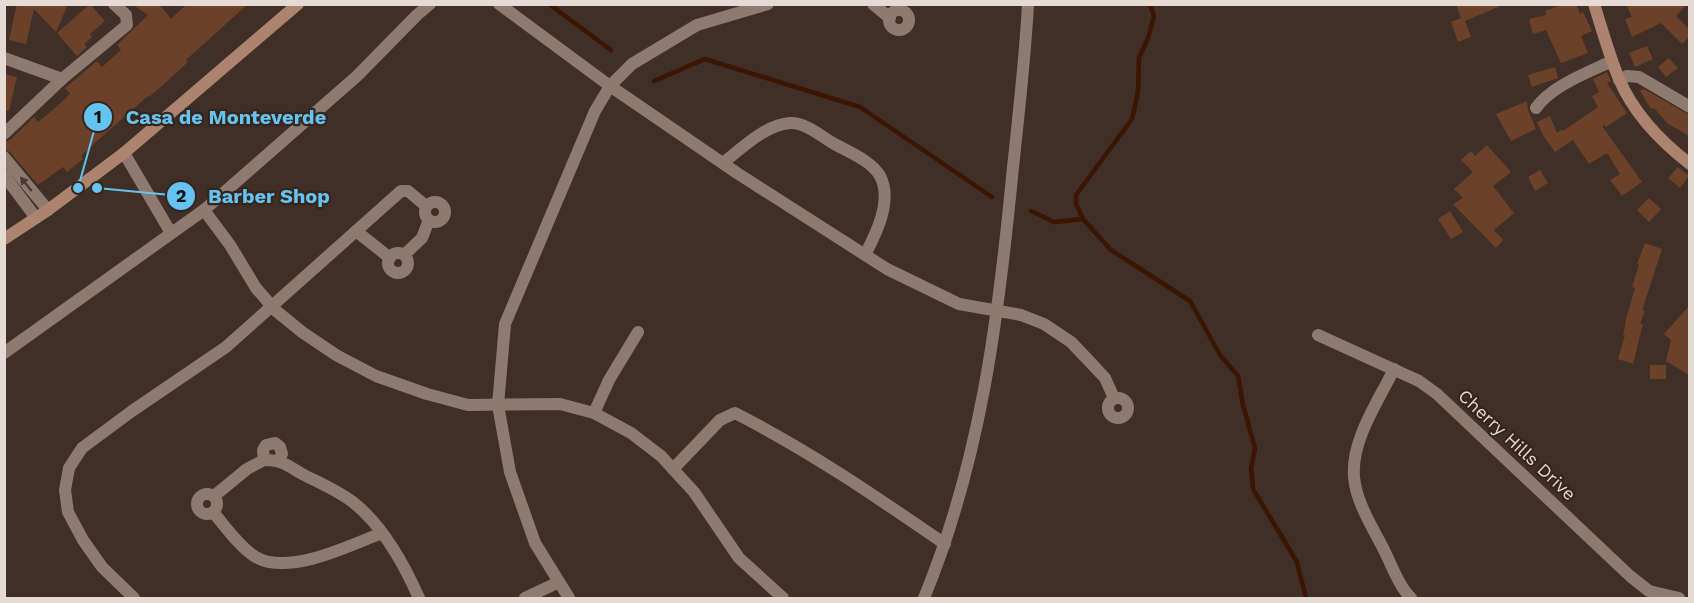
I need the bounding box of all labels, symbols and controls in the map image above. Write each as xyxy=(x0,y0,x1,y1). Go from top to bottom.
callout: Casa de Monteverde xyxy=(83,98,338,136)
text: Casa de Monteverde xyxy=(126,105,326,129)
text: 1 xyxy=(94,106,102,127)
one-way arrow xyxy=(21,176,33,191)
callout: Barber Shop xyxy=(166,177,342,215)
text: Barber Shop xyxy=(208,184,330,208)
text: 2 xyxy=(176,185,186,206)
street label: Cherry Hills Drive xyxy=(1454,385,1580,504)

